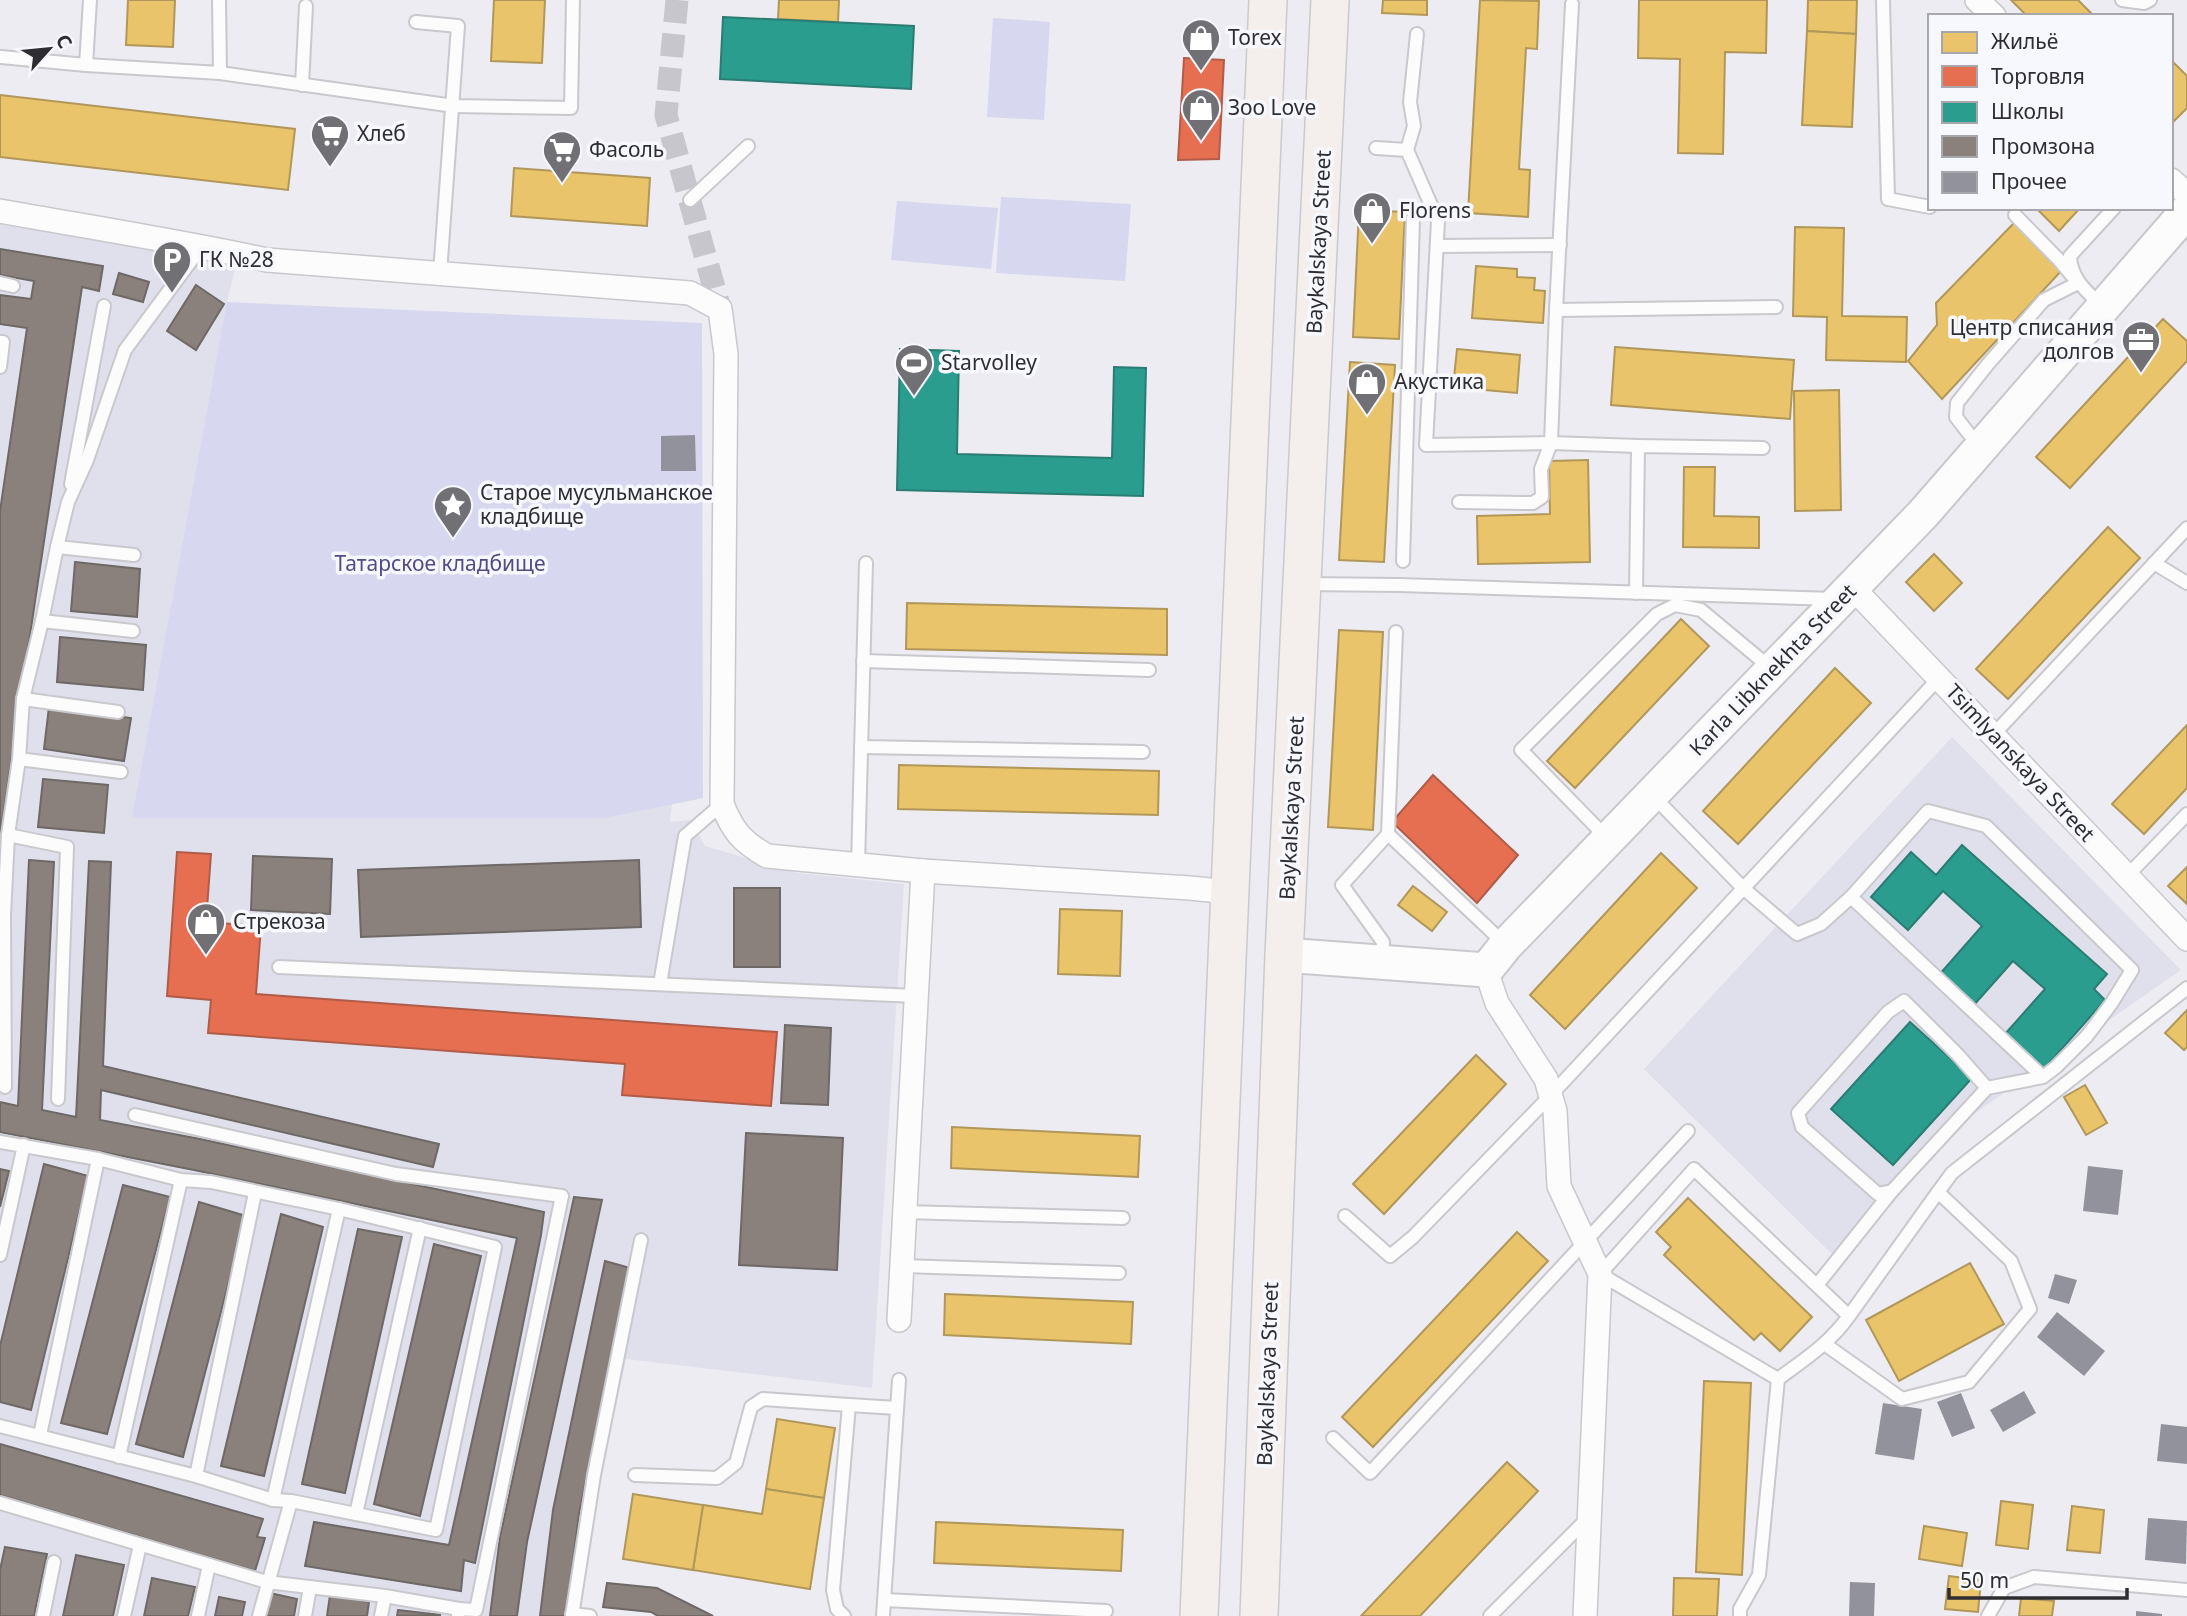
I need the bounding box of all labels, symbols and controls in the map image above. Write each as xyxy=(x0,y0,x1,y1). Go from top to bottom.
north arrow xyxy=(14,14,84,84)
legend xyxy=(1928,14,2173,210)
shop icon: Torex xyxy=(1180,17,1222,72)
place label: Torex xyxy=(1228,23,1282,51)
text: Жильё xyxy=(1991,27,2058,55)
text: С xyxy=(50,30,79,53)
text: Торговля xyxy=(1991,62,2085,90)
shop icon: Зоо Love xyxy=(1180,87,1222,142)
place label: Зоо Love xyxy=(1228,93,1316,121)
text: Школы xyxy=(1991,97,2064,125)
supermarket icon: Хлеб xyxy=(309,113,351,168)
place label: Хлеб xyxy=(357,119,406,147)
supermarket icon: Фасоль xyxy=(541,129,583,184)
text: Промзона xyxy=(1991,132,2095,160)
place label: Фасоль xyxy=(589,135,664,163)
street label: Baykalskaya Street xyxy=(1299,149,1337,335)
text: Прочее xyxy=(1991,167,2067,195)
shop icon: Florens xyxy=(1351,190,1393,245)
place label: Florens xyxy=(1399,196,1471,224)
parking icon: ГК №28 xyxy=(151,239,193,294)
place label: ГК №28 xyxy=(199,245,274,273)
place label: Центр списания долгов xyxy=(1950,313,2114,365)
office icon: Центр списания долгов xyxy=(2120,319,2162,374)
sports icon: Starvolley xyxy=(893,342,935,397)
place label: Starvolley xyxy=(941,348,1037,376)
shop icon: Акустика xyxy=(1346,361,1388,416)
place label: Акустика xyxy=(1394,367,1484,395)
place label: Старое мусульманское кладбище xyxy=(480,478,713,530)
place icon: Старое мусульманское кладбище xyxy=(432,484,474,539)
park label: Татарское кладбище xyxy=(335,549,546,577)
street label: Karla Libknekhta Street xyxy=(1683,577,1862,761)
street label: Tsimlyanskaya Street xyxy=(1940,677,2102,848)
street label: Baykalskaya Street xyxy=(1272,715,1310,901)
shop icon: Стрекоза xyxy=(185,901,227,956)
place label: Стрекоза xyxy=(233,907,326,935)
street label: Baykalskaya Street xyxy=(1250,1281,1284,1466)
scale bar xyxy=(1949,1556,2128,1600)
text: 50 m xyxy=(1960,1566,2009,1594)

